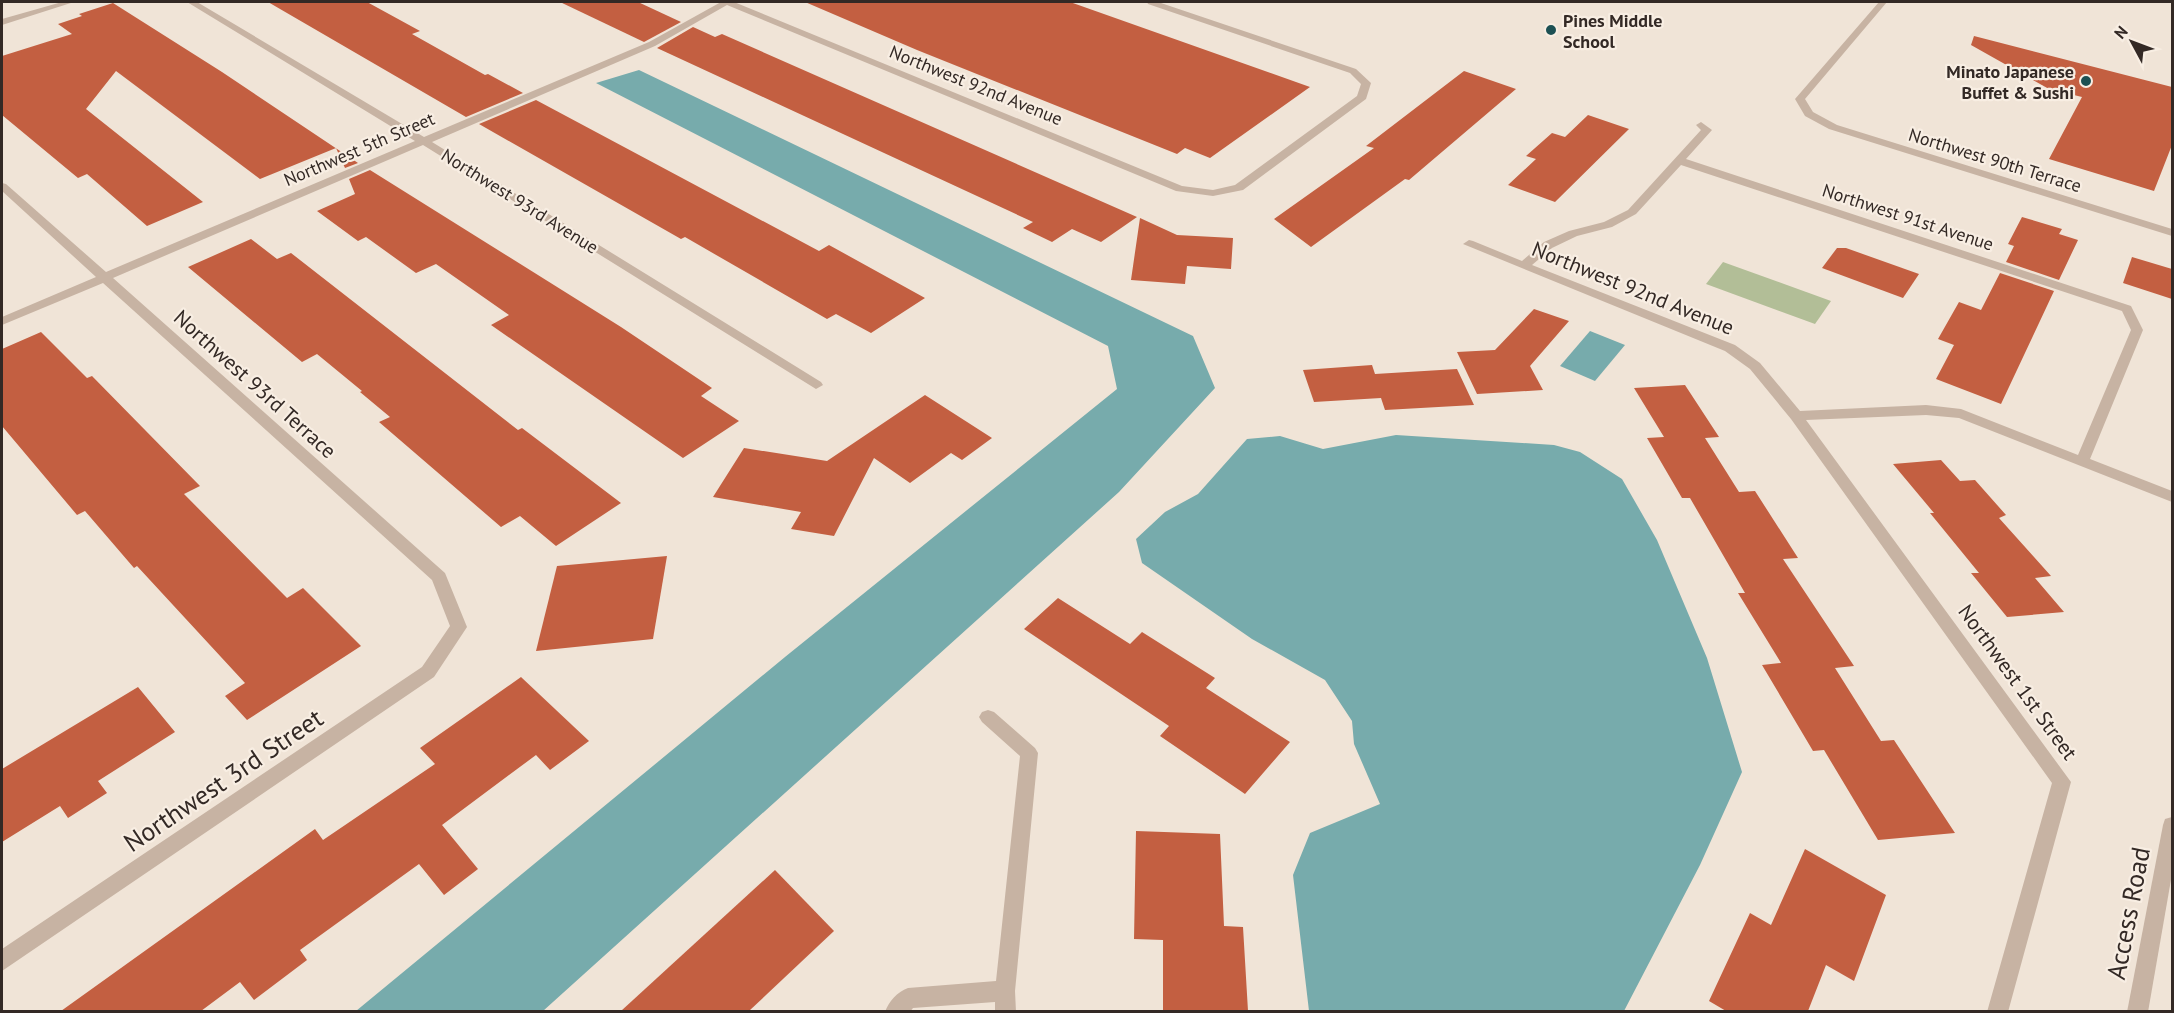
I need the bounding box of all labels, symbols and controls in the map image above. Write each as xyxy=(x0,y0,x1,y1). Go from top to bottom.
place label: Pines Middle School xyxy=(1563,9,1662,53)
north arrow xyxy=(2102,12,2162,72)
text: N xyxy=(2110,22,2132,43)
marker: Pines Middle School xyxy=(1544,23,1558,37)
street label: Northwest 92nd Avenue xyxy=(886,40,1066,130)
place label: Minato Japanese Buffet & Sushi xyxy=(1946,60,2074,104)
marker: Minato Japanese Buffet & Sushi xyxy=(2079,74,2093,88)
street label: Northwest 5th Street xyxy=(280,107,438,191)
street label: Northwest 90th Terrace xyxy=(1906,123,2084,197)
street label: Northwest 93rd Avenue xyxy=(437,143,603,259)
street label: Northwest 91st Avenue xyxy=(1819,178,1997,256)
street label: Northwest 92nd Avenue xyxy=(1528,235,1738,341)
street label: Northwest 93rd Terrace xyxy=(168,304,342,464)
street label: Northwest 1st Street xyxy=(1952,599,2084,765)
street label: Northwest 3rd Street xyxy=(117,701,329,859)
street label: Access Road xyxy=(2099,844,2157,982)

